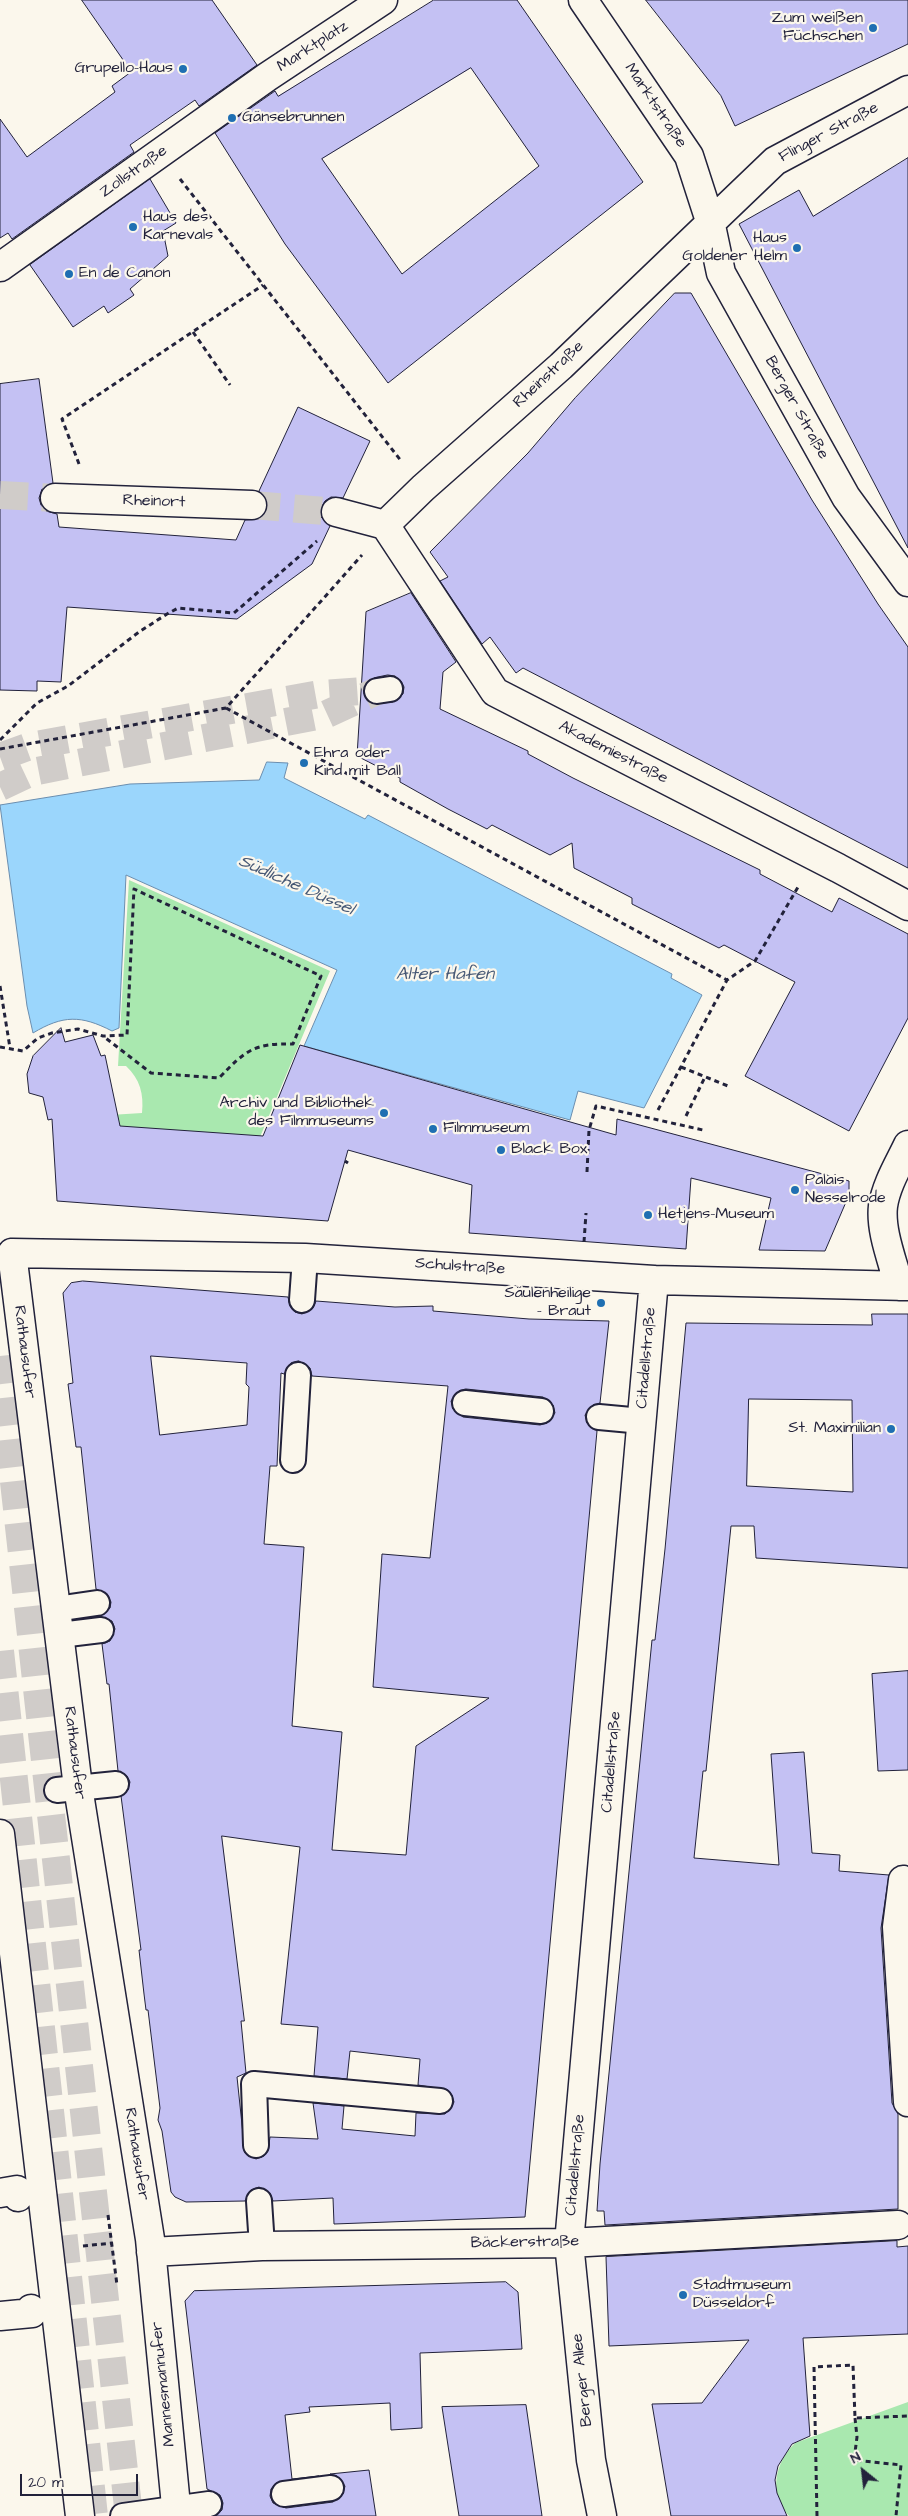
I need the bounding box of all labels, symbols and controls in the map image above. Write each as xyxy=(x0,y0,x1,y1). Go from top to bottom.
place label: Zum weißen Füchschen xyxy=(771,9,863,47)
street label: Marktplatz xyxy=(274,17,352,77)
marker: Zum weißen Füchschen xyxy=(867,22,879,34)
place label: Grupello-Haus xyxy=(74,59,173,79)
street label: Marktstraße xyxy=(620,60,690,152)
marker: Grupello-Haus xyxy=(177,63,189,75)
street label: Flinger Straße xyxy=(776,99,882,167)
place label: Gänsebrunnen xyxy=(242,108,344,128)
marker: Gänsebrunnen xyxy=(226,112,238,124)
street label: Zollstraße xyxy=(97,142,171,202)
place label: Haus des Karnevals xyxy=(143,208,213,246)
marker: Haus des Karnevals xyxy=(127,221,139,233)
place label: Haus Goldener Helm xyxy=(682,229,787,267)
marker: Haus Goldener Helm xyxy=(791,242,803,254)
place label: En de Canon xyxy=(79,264,171,284)
marker: En de Canon xyxy=(63,268,75,280)
street label: Rheinstraße xyxy=(510,337,588,413)
street label: Berger Straße xyxy=(760,353,832,463)
street label: Rheinort xyxy=(122,491,186,513)
street label: Akademiestraße xyxy=(555,717,671,789)
place label: Ehra oder Kind mit Ball xyxy=(314,744,401,782)
marker: Ehra oder Kind mit Ball xyxy=(298,757,310,769)
water label: Südliche Düssel xyxy=(235,851,357,921)
water label: Alter Hafen xyxy=(396,964,494,986)
place label: Archiv und Bibliothek des Filmmuseums xyxy=(219,1094,374,1132)
marker: Archiv und Bibliothek des Filmmuseums xyxy=(378,1107,390,1119)
place label: Filmmuseum xyxy=(443,1119,529,1139)
marker: Filmmuseum xyxy=(427,1123,439,1135)
place label: Black Box xyxy=(511,1140,587,1160)
marker: Black Box xyxy=(495,1144,507,1156)
place label: Palais Nesselrode xyxy=(805,1171,886,1209)
marker: Palais Nesselrode xyxy=(789,1184,801,1196)
place label: Hetjens-Museum xyxy=(658,1205,774,1225)
marker: Hetjens-Museum xyxy=(642,1209,654,1221)
street label: Schulstraße xyxy=(414,1254,506,1280)
place label: Säulenheilige - Braut xyxy=(504,1284,591,1322)
marker: Säulenheilige - Braut xyxy=(595,1297,607,1309)
street label: Rathausufer xyxy=(9,1305,39,1399)
street label: Citadellstraße xyxy=(633,1306,661,1410)
place label: St. Maximilian xyxy=(788,1419,881,1439)
marker: St. Maximilian xyxy=(885,1423,897,1435)
street label: Rathausufer xyxy=(59,1706,89,1800)
street label: Citadellstraße xyxy=(598,1710,626,1814)
street label: Rathausufer xyxy=(119,2106,153,2202)
street label: Citadellstraße xyxy=(562,2113,590,2217)
street label: Bäckerstraße xyxy=(471,2232,579,2254)
place label: Stadtmuseum Düsseldorf xyxy=(693,2276,790,2314)
marker: Stadtmuseum Düsseldorf xyxy=(677,2289,689,2301)
street label: Mannesmannufer xyxy=(148,2320,180,2448)
street label: Berger Allee xyxy=(569,2332,597,2428)
north arrow xyxy=(838,2446,888,2496)
text: N xyxy=(847,2447,864,2469)
scale bar xyxy=(22,2464,140,2496)
text: 20 m xyxy=(28,2472,64,2493)

